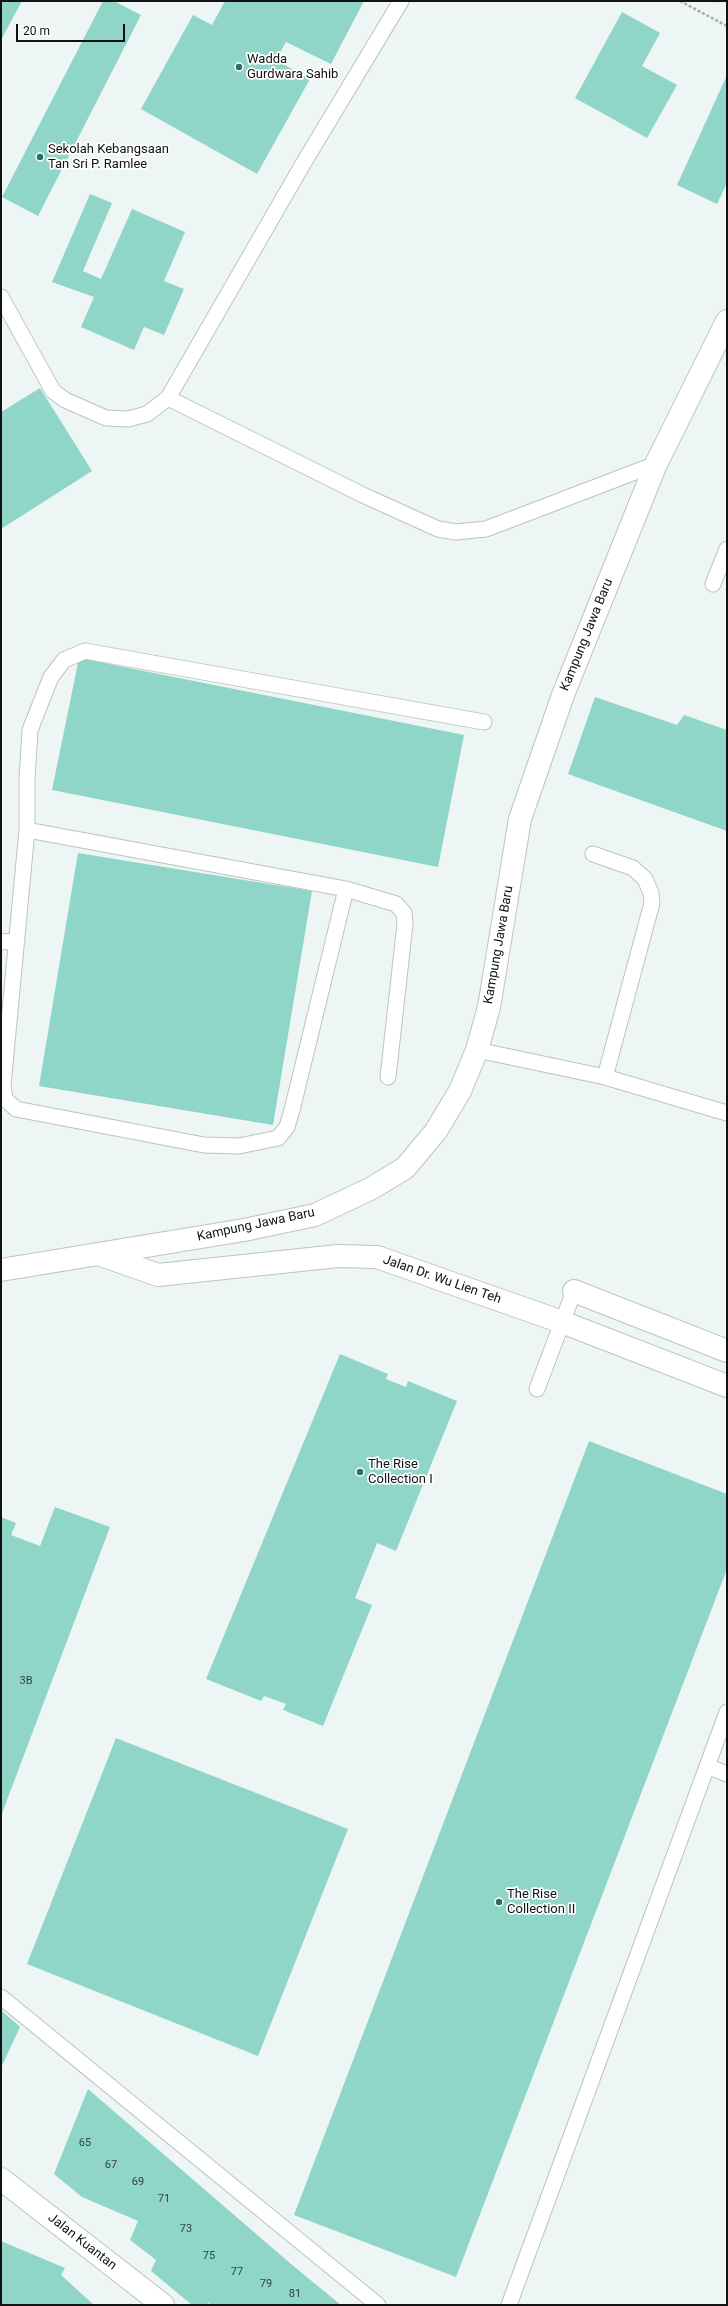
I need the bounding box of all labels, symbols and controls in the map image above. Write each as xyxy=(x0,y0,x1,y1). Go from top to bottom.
scale bar xyxy=(18,16,127,42)
text: 20 m xyxy=(23,24,50,38)
place label: Wadda Gurdwara Sahib xyxy=(247,52,338,83)
marker: Wadda Gurdwara Sahib xyxy=(234,62,244,72)
place label: Sekolah Kebangsaan Tan Sri P. Ramlee xyxy=(48,142,169,173)
marker: Sekolah Kebangsaan Tan Sri P. Ramlee xyxy=(35,152,45,162)
street label: Kampung Jawa Baru xyxy=(557,577,617,693)
street label: Kampung Jawa Baru xyxy=(481,885,517,1005)
street label: Kampung Jawa Baru xyxy=(196,1205,316,1245)
street label: Jalan Dr. Wu Lien Teh xyxy=(381,1252,503,1308)
place label: The Rise Collection I xyxy=(368,1457,433,1488)
marker: The Rise Collection I xyxy=(355,1467,365,1477)
house number: 3B xyxy=(19,1674,33,1688)
place label: The Rise Collection II xyxy=(507,1887,575,1918)
marker: The Rise Collection II xyxy=(494,1897,504,1907)
house number: 65 xyxy=(79,2136,91,2150)
house number: 67 xyxy=(105,2158,117,2172)
house number: 69 xyxy=(132,2175,144,2189)
house number: 71 xyxy=(158,2192,170,2206)
street label: Jalan Kuantan xyxy=(45,2210,119,2274)
house number: 73 xyxy=(180,2222,192,2236)
house number: 75 xyxy=(203,2249,215,2263)
house number: 77 xyxy=(231,2265,243,2279)
house number: 79 xyxy=(260,2277,272,2291)
house number: 81 xyxy=(289,2287,301,2301)

